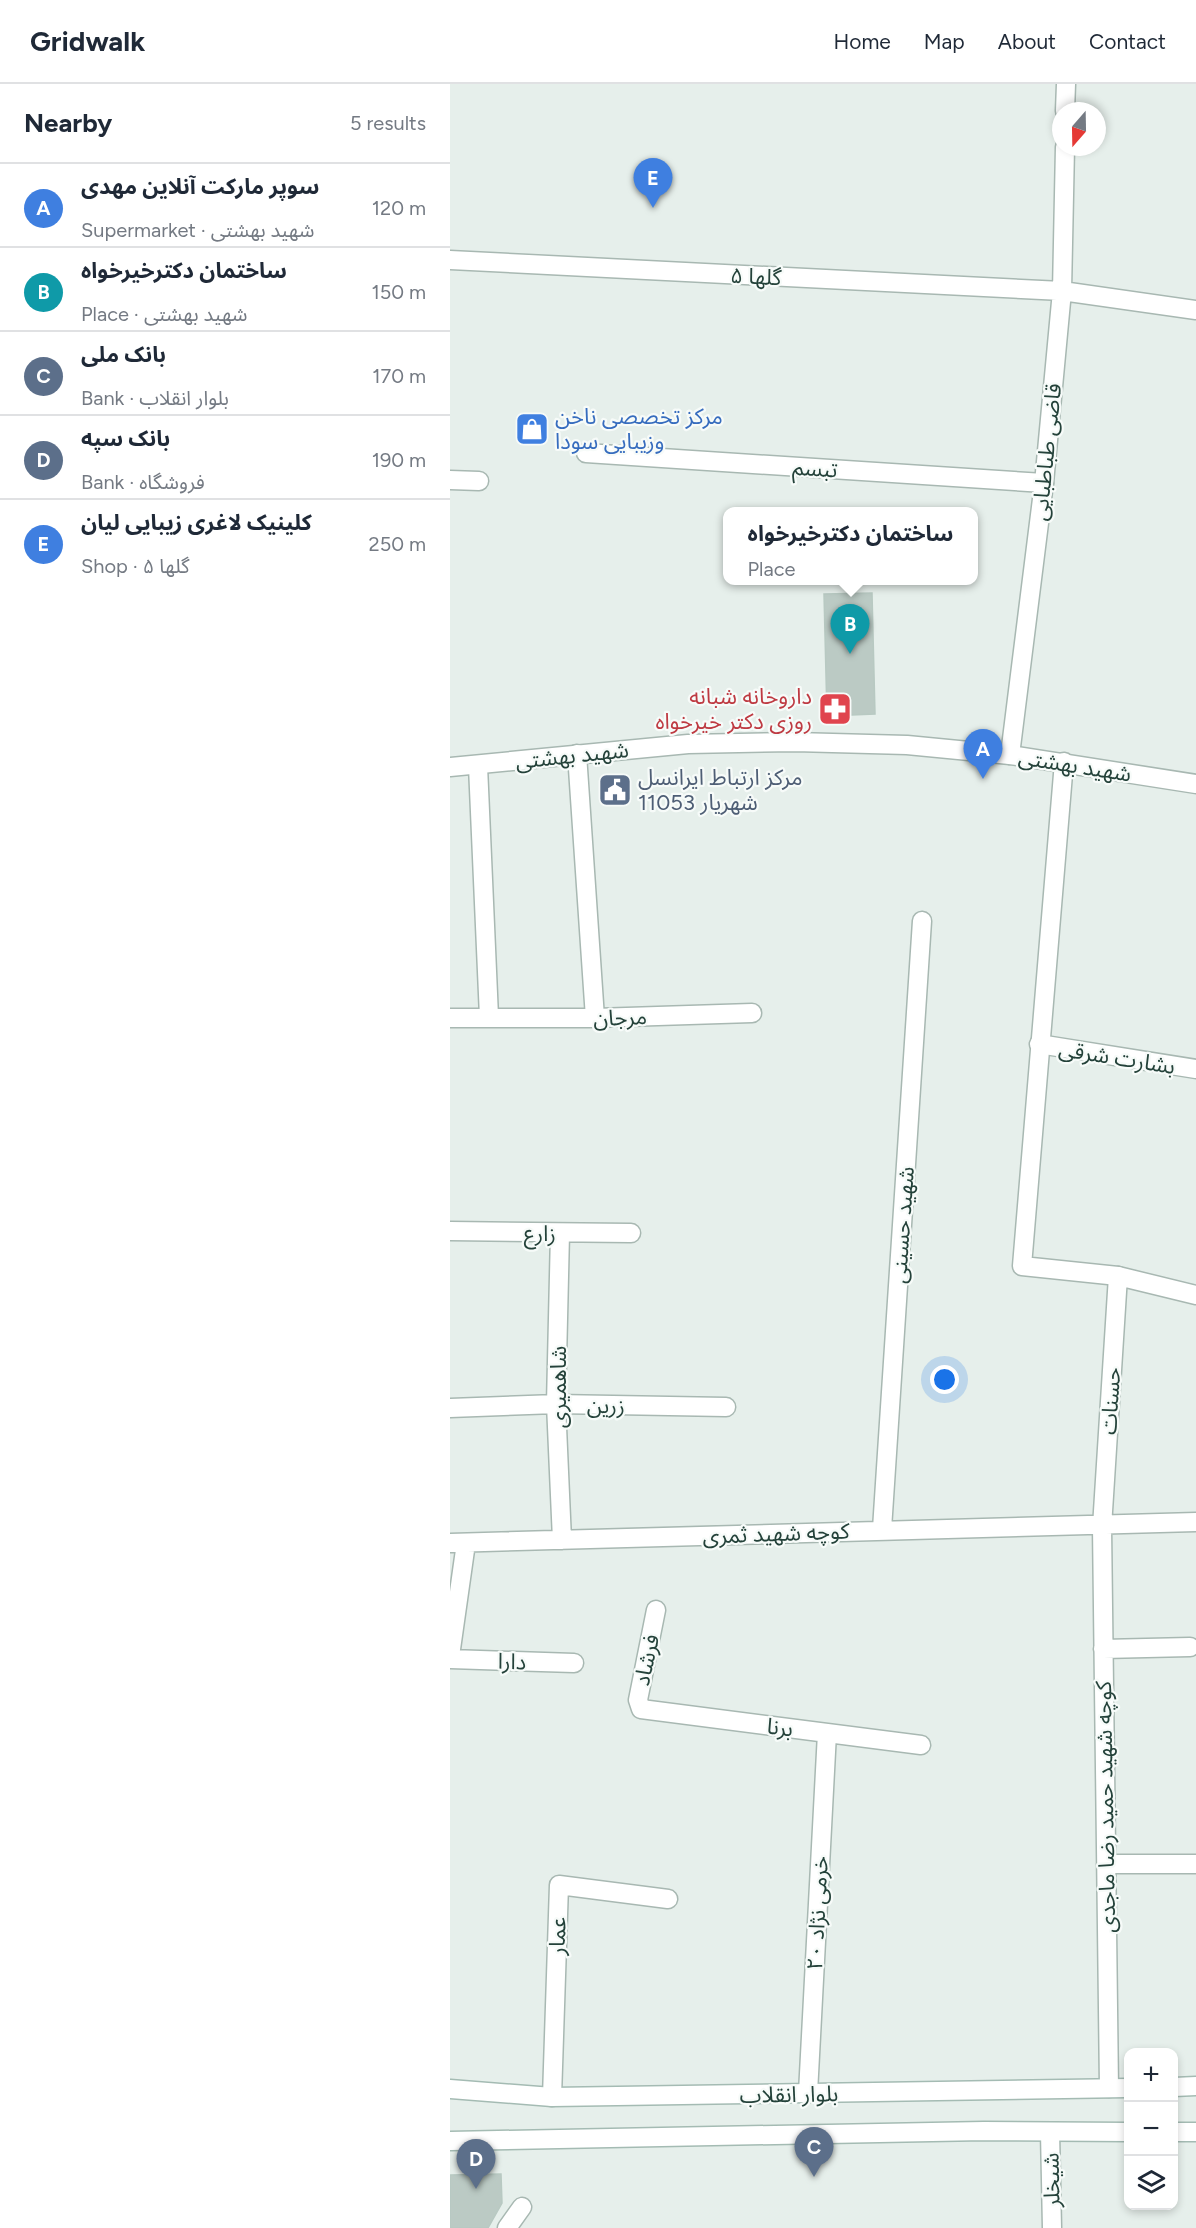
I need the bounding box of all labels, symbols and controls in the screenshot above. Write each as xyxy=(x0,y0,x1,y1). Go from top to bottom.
text: Gridwalk xyxy=(30,24,145,58)
text: Home xyxy=(834,29,891,54)
text: Map xyxy=(924,29,965,54)
text: About xyxy=(998,29,1056,54)
text: Contact xyxy=(1089,29,1166,54)
north arrow xyxy=(1052,102,1106,156)
text: Nearby xyxy=(24,107,112,139)
text: 5 results xyxy=(350,111,426,135)
pin: E xyxy=(634,158,672,208)
text: سوپر مارکت آنلاین مهدی xyxy=(81,173,319,200)
text: A xyxy=(36,196,51,220)
text: 120 m xyxy=(372,196,426,220)
text: Supermarket · شهید بهشتی xyxy=(81,218,314,242)
text: ساختمان دکترخیرخواه xyxy=(81,257,287,284)
street label: گلها ۵ xyxy=(730,262,783,291)
text: B xyxy=(37,280,50,304)
text: 150 m xyxy=(371,280,426,304)
text: Place · شهید بهشتی xyxy=(81,302,247,326)
text: بانک ملی xyxy=(81,341,166,368)
text: C xyxy=(36,364,51,388)
text: 170 m xyxy=(372,364,426,388)
street label: قاضی طباطبایی xyxy=(1026,382,1067,522)
text: Bank · بلوار انقلاب xyxy=(81,386,229,410)
place label: مرکز تخصصی ناخن وزیبایی سودا xyxy=(555,403,723,455)
shop icon: مرکز تخصصی ناخن وزیبایی سودا xyxy=(514,411,550,447)
text: بانک سپه xyxy=(81,425,170,452)
text: D xyxy=(37,448,51,472)
text: 190 m xyxy=(372,448,426,472)
street label: تبسم xyxy=(791,453,838,487)
text: Bank · فروشگاه xyxy=(81,470,205,494)
popup xyxy=(723,507,978,585)
text: کلینیک لاغری زیبایی لیان xyxy=(81,509,312,536)
text: ساختمان دکترخیرخواه xyxy=(748,520,953,547)
text: E xyxy=(38,532,49,556)
text: 250 m xyxy=(369,532,426,556)
text: Shop · گلها ۵ xyxy=(81,554,189,578)
text: Place xyxy=(748,557,795,581)
pin: B xyxy=(830,604,870,654)
place label: داروخانه شبانه روزی دکتر خیرخواه xyxy=(655,683,812,735)
pharmacy icon: داروخانه شبانه روزی دکتر خیرخواه xyxy=(817,691,853,727)
pin: A xyxy=(964,730,1002,779)
street label: شهید بهشتی xyxy=(514,736,630,775)
street label: شهید بهشتی xyxy=(1017,743,1133,788)
place label: مرکز ارتباط ایرانسل 11053 شهریار xyxy=(638,764,802,816)
public building icon: مرکز ارتباط ایرانسل 11053 شهریار xyxy=(597,772,633,808)
street label: مرجان xyxy=(593,1003,647,1032)
street label: بشارت شرقی xyxy=(1057,1035,1177,1080)
street label: شهید حسینی xyxy=(885,1166,920,1285)
street label: زارع xyxy=(524,1220,556,1250)
street label: شاهمیری xyxy=(545,1346,572,1428)
your location xyxy=(930,1365,959,1394)
street label: حسنات xyxy=(1095,1366,1126,1436)
street label: زرین xyxy=(587,1392,625,1419)
street label: کوچه شهید ثمری xyxy=(702,1517,851,1551)
street label: فرشاد xyxy=(628,1632,665,1688)
street label: دارا xyxy=(497,1648,527,1675)
street label: کوچه شهید حمید رضا ماجدی xyxy=(1090,1680,1122,1933)
street label: برنا xyxy=(765,1712,795,1742)
street label: خرمی نژاد ۲۰ xyxy=(801,1855,834,1971)
street label: عمار xyxy=(543,1916,572,1957)
map controls xyxy=(1124,2048,1178,2210)
button: + xyxy=(1124,2048,1178,2102)
street label: بلوار انقلاب xyxy=(739,2080,839,2109)
button: − xyxy=(1124,2102,1178,2156)
pin: C xyxy=(794,2128,834,2177)
pin: D xyxy=(456,2140,496,2189)
street label: شیخلر xyxy=(1038,2152,1065,2209)
button: layers xyxy=(1124,2156,1178,2210)

